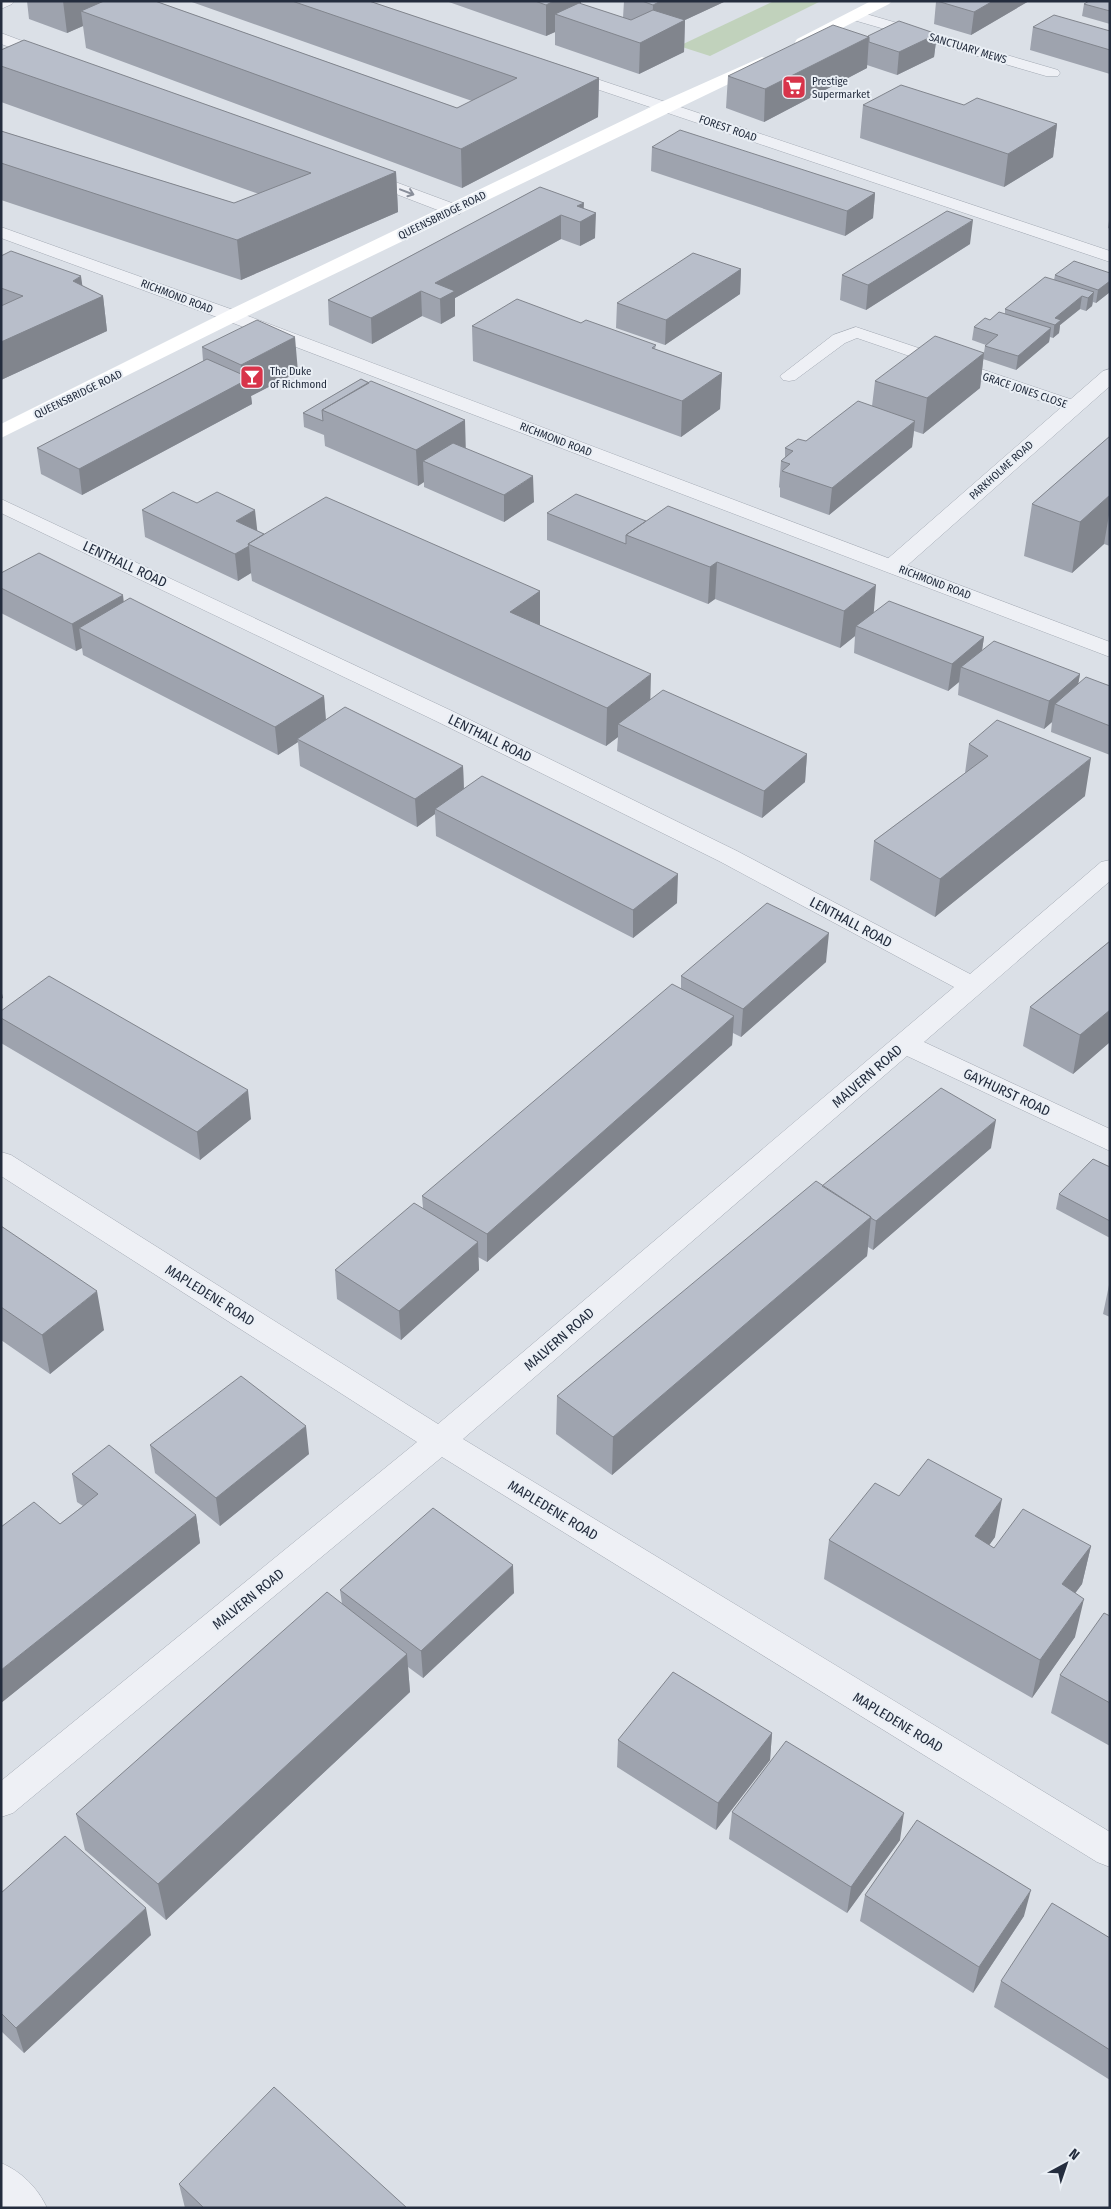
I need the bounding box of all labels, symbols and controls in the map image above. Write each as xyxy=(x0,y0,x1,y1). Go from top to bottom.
street label: SANCTUARY MEWS xyxy=(927,30,1009,67)
supermarket icon: Prestige Supermarket xyxy=(781,74,807,100)
place label: Prestige Supermarket xyxy=(812,75,870,101)
street label: FOREST ROAD xyxy=(697,113,758,144)
one-way arrow xyxy=(399,188,414,197)
street label: QUEENSBRIDGE ROAD xyxy=(396,189,488,242)
street label: RICHMOND ROAD xyxy=(139,277,215,316)
bar icon: The Duke of Richmond xyxy=(239,364,265,390)
place label: The Duke of Richmond xyxy=(270,365,327,391)
street label: QUEENSBRIDGE ROAD xyxy=(32,368,124,421)
street label: GRACE JONES CLOSE xyxy=(981,370,1069,411)
street label: RICHMOND ROAD xyxy=(518,420,594,459)
street label: PARKHOLME ROAD xyxy=(967,438,1036,502)
street label: LENTHALL ROAD xyxy=(80,538,170,591)
street label: RICHMOND ROAD xyxy=(897,563,973,602)
street label: LENTHALL ROAD xyxy=(445,711,534,766)
street label: LENTHALL ROAD xyxy=(807,894,895,951)
street label: MALVERN ROAD xyxy=(829,1041,906,1111)
street label: GAYHURST ROAD xyxy=(961,1065,1053,1120)
street label: MAPLEDENE ROAD xyxy=(162,1261,258,1330)
street label: MALVERN ROAD xyxy=(521,1304,598,1374)
street label: MAPLEDENE ROAD xyxy=(505,1477,601,1544)
street label: MALVERN ROAD xyxy=(209,1565,288,1633)
street label: MAPLEDENE ROAD xyxy=(850,1689,946,1756)
north arrow xyxy=(1041,2139,1091,2189)
text: N xyxy=(1065,2145,1083,2164)

